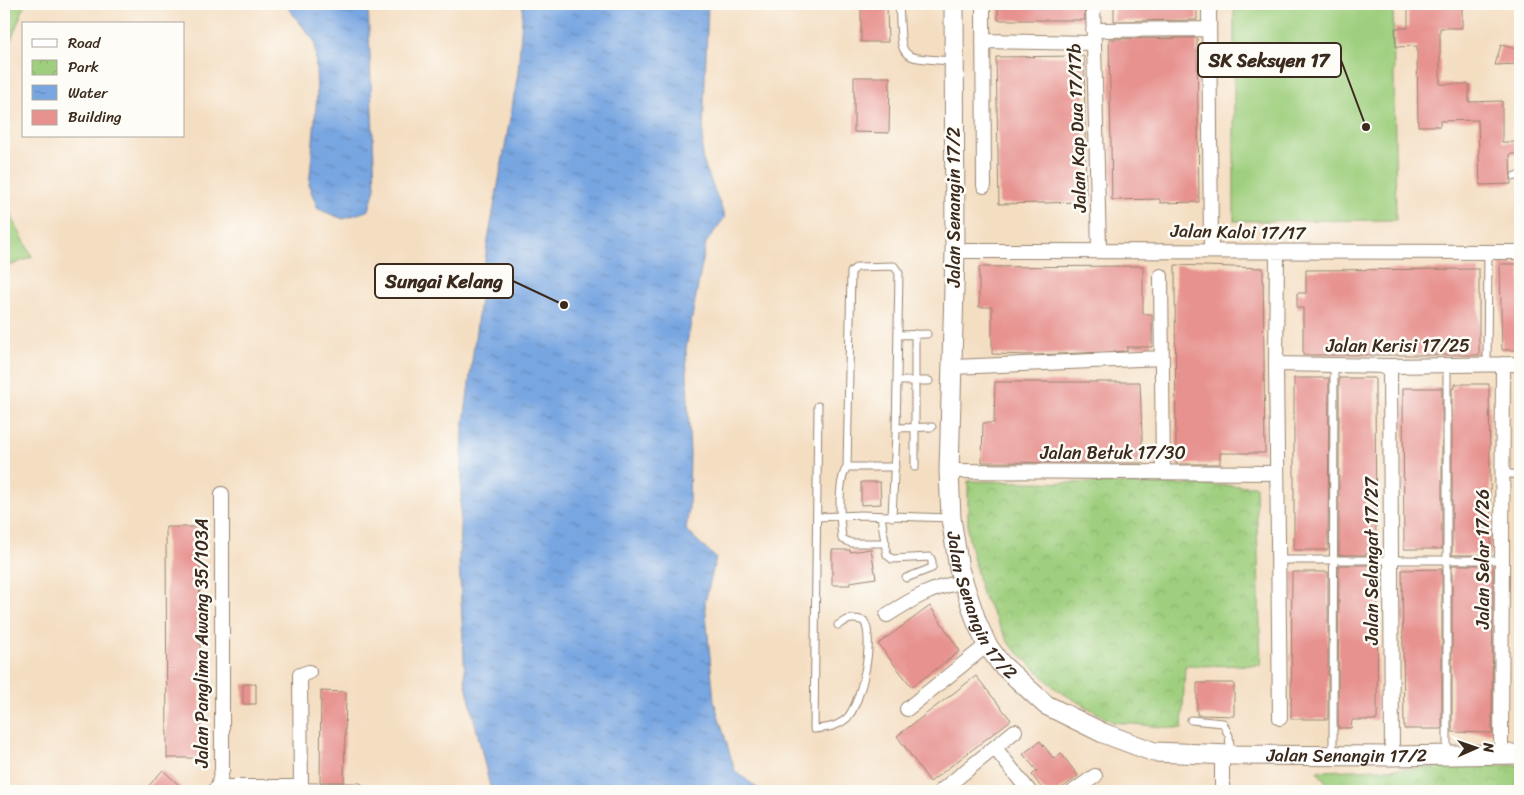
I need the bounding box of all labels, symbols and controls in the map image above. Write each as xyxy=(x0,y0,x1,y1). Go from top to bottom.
legend xyxy=(22,22,185,138)
text: Road xyxy=(68,30,101,56)
street label: Jalan Kap Dua 17/17b xyxy=(1058,43,1096,214)
callout: SK Seksyen 17 xyxy=(1198,43,1341,77)
text: SK Seksyen 17 xyxy=(1208,44,1332,77)
text: Park xyxy=(68,54,99,80)
text: Water xyxy=(68,80,108,106)
text: Building xyxy=(68,104,122,130)
street label: Jalan Senangin 17/2 xyxy=(938,127,970,288)
street label: Jalan Kaloi 17/17 xyxy=(1169,215,1307,249)
callout: Sungai Kelang xyxy=(375,264,513,298)
text: Sungai Kelang xyxy=(384,265,503,298)
street label: Jalan Kerisi 17/25 xyxy=(1325,330,1470,362)
street label: Jalan Betuk 17/30 xyxy=(1039,437,1186,469)
street label: Jalan Selangat 17/27 xyxy=(1356,476,1388,646)
street label: Jalan Selar 17/26 xyxy=(1467,489,1499,630)
street label: Jalan Panglima Awang 35/103A xyxy=(186,518,218,769)
street label: Jalan Senangin 17/2 xyxy=(937,528,1025,688)
north arrow xyxy=(1452,722,1502,772)
street label: Jalan Senangin 17/2 xyxy=(1265,739,1427,772)
text: N xyxy=(1476,741,1501,753)

